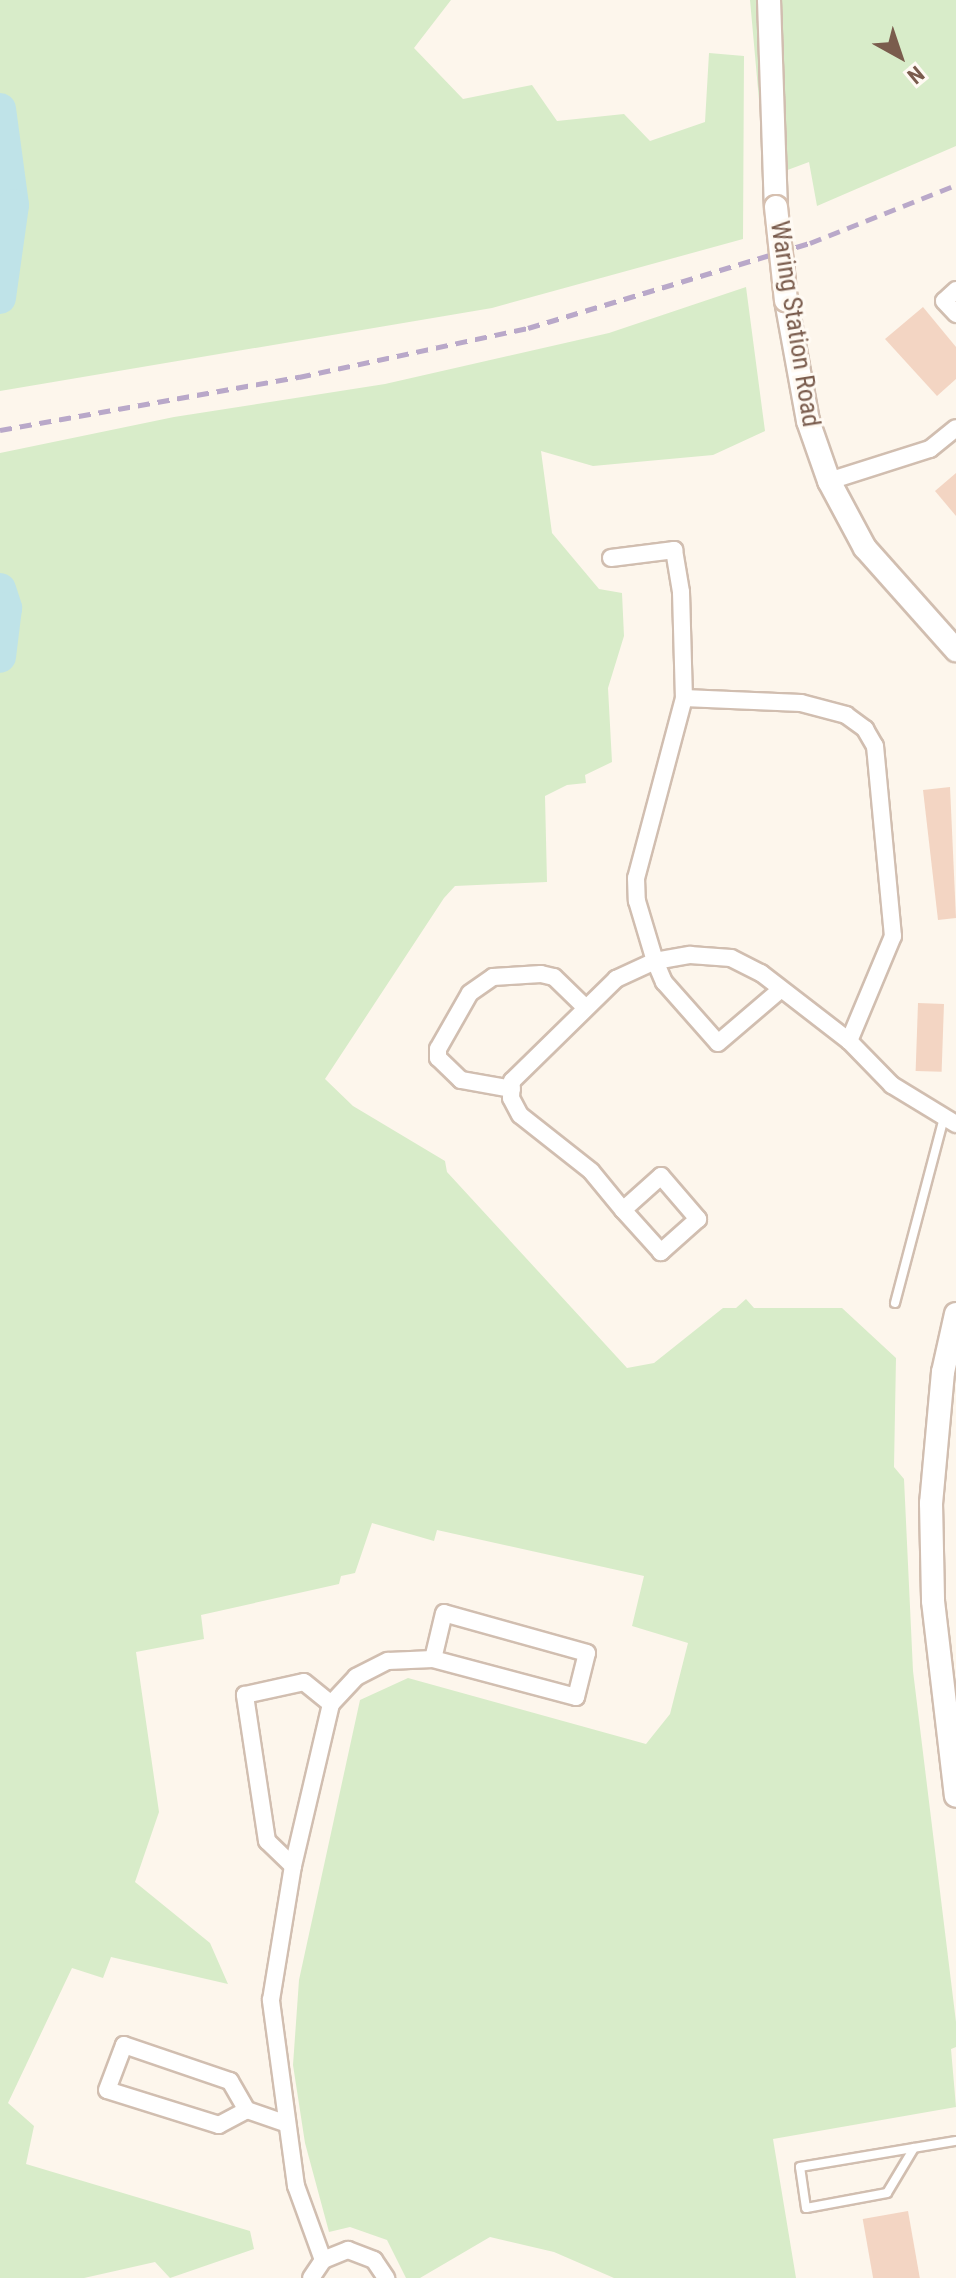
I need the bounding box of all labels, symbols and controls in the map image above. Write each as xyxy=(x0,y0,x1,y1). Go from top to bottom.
north arrow xyxy=(860,16,940,96)
text: N xyxy=(903,61,929,89)
street label: Waring Station Road xyxy=(763,219,827,429)

